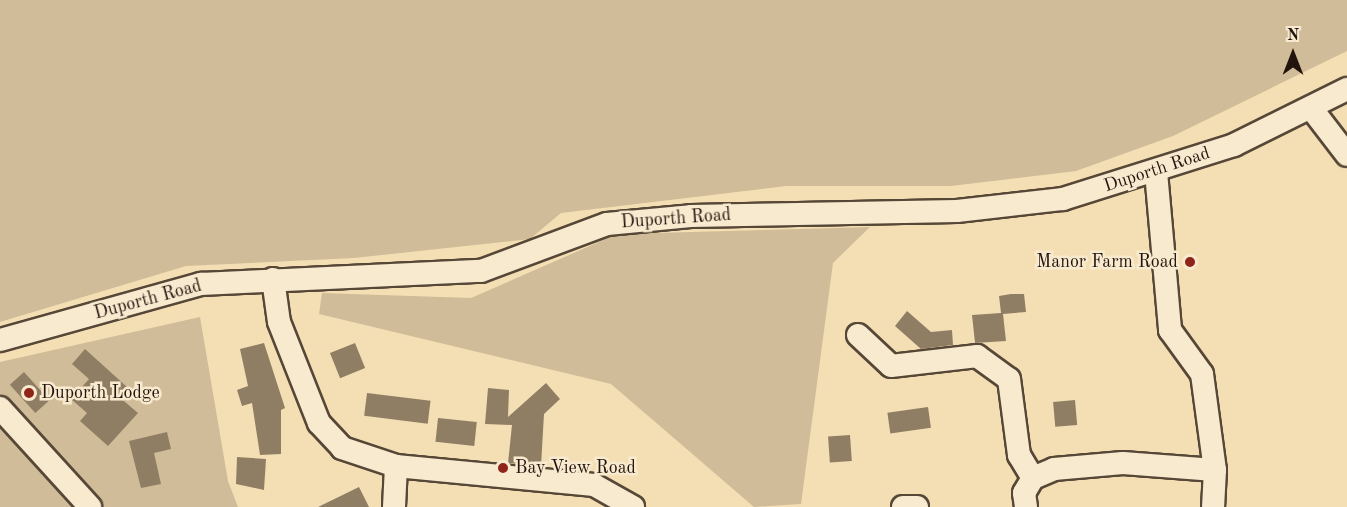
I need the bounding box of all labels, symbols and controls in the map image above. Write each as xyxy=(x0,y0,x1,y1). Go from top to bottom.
north arrow xyxy=(1263,24,1323,84)
text: N xyxy=(1287,28,1299,44)
street label: Duporth Road xyxy=(1101,143,1213,197)
street label: Duporth Road xyxy=(620,204,732,234)
place label: Manor Farm Road xyxy=(1036,251,1178,273)
marker: Manor Farm Road xyxy=(1183,255,1197,269)
street label: Duporth Road xyxy=(92,275,204,325)
place label: Duporth Lodge xyxy=(41,382,160,404)
marker: Duporth Lodge xyxy=(22,386,36,400)
place label: Bay View Road xyxy=(515,457,636,479)
marker: Bay View Road xyxy=(496,461,510,475)

